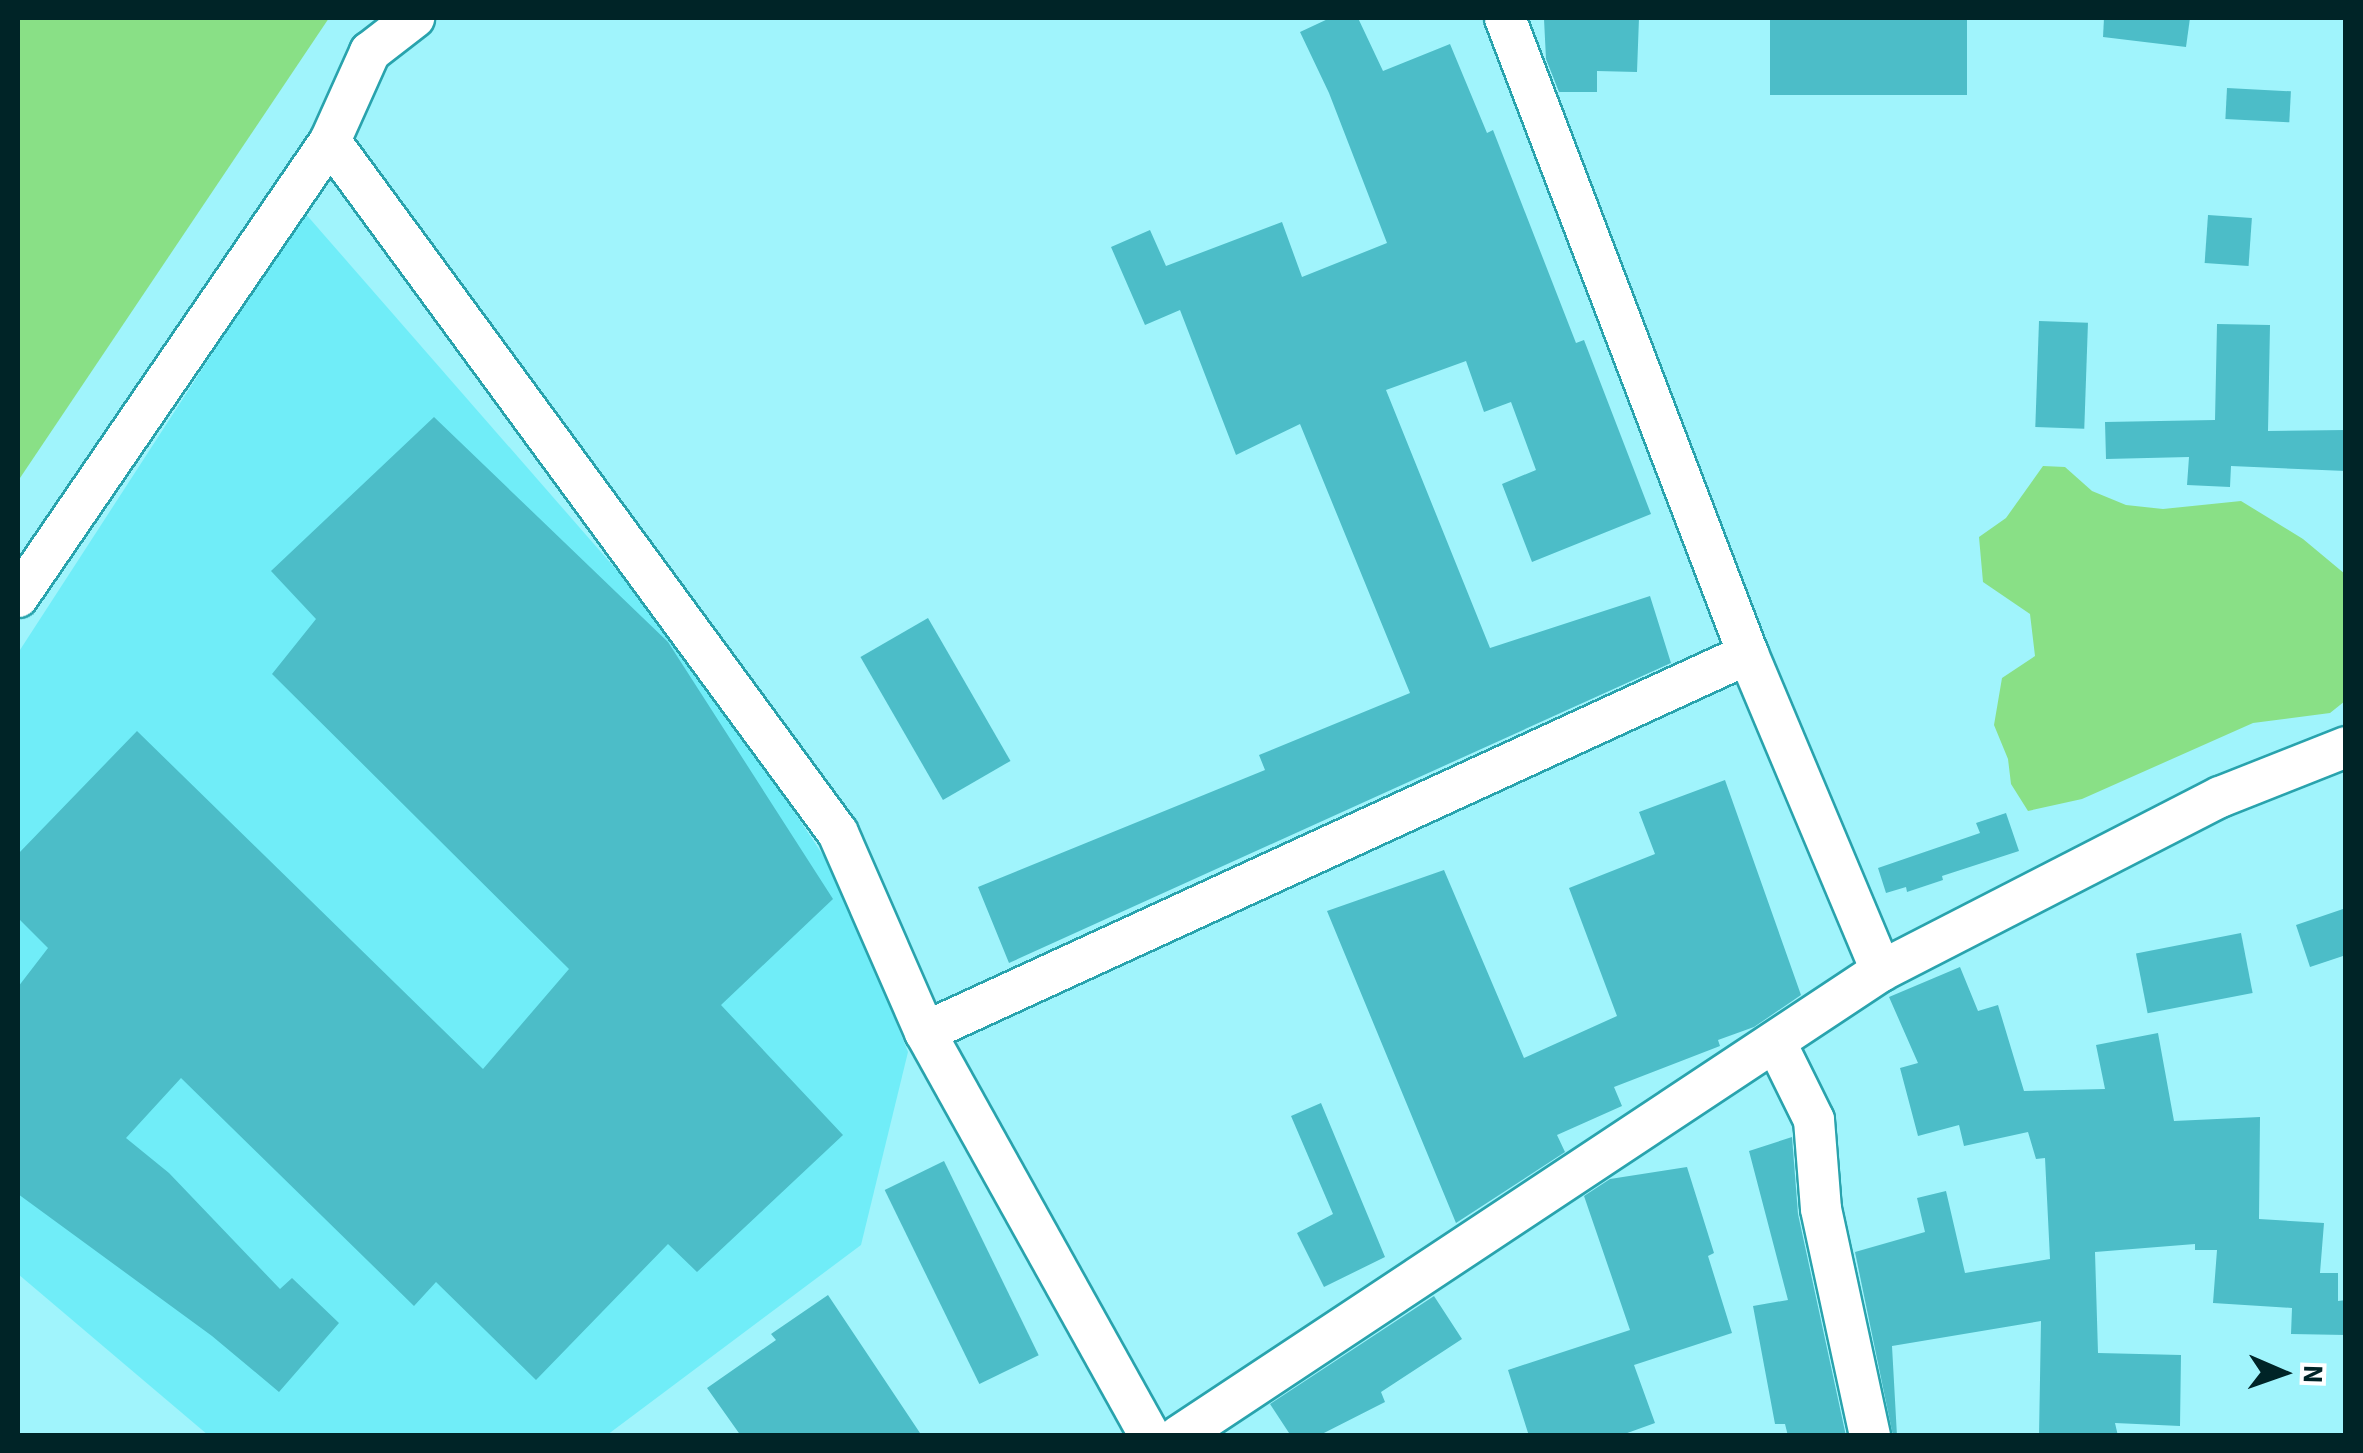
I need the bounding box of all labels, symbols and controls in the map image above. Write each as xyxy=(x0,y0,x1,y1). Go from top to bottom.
north arrow xyxy=(2233,1323,2333,1423)
text: N xyxy=(2293,1364,2333,1384)

